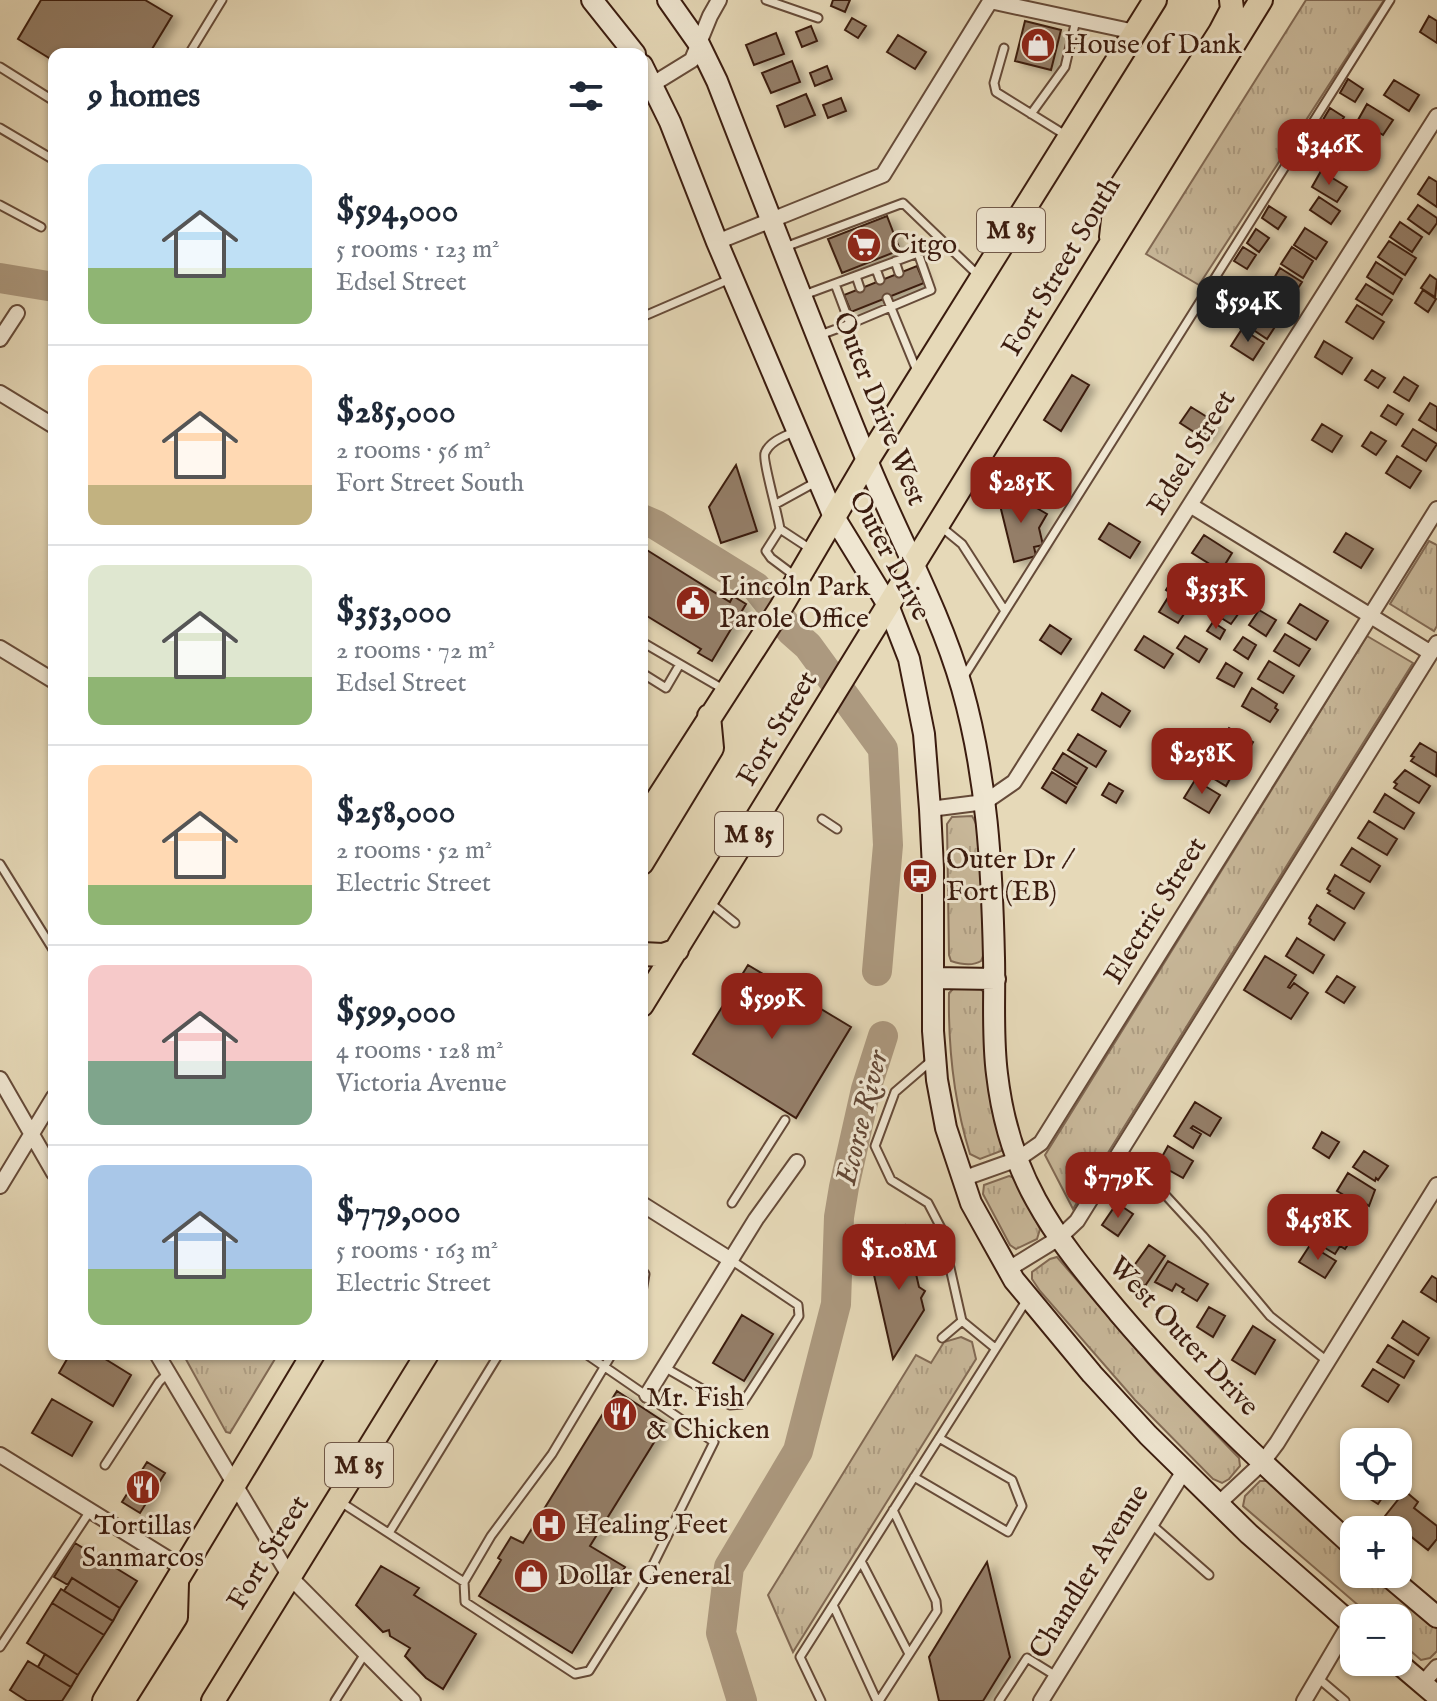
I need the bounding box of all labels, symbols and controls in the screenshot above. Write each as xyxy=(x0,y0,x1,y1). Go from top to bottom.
shop icon: House of Dank xyxy=(1019,26,1057,64)
place label: House of Dank xyxy=(1064,28,1243,63)
icon: filters xyxy=(564,74,608,118)
text: 9 homes xyxy=(88,75,200,118)
pin: $346K xyxy=(1273,119,1385,187)
text: $346K xyxy=(1296,128,1362,161)
street label: Fort Street South xyxy=(995,171,1129,363)
text: $594,000 xyxy=(336,190,459,233)
icon: home xyxy=(152,196,248,292)
road number: M 85 xyxy=(977,208,1045,252)
supermarket icon: Citgo xyxy=(845,226,883,264)
place label: Citgo xyxy=(890,228,957,263)
text: 5 rooms · 123 m² xyxy=(336,233,500,266)
text: Edsel Street xyxy=(336,266,466,299)
pin: $594K xyxy=(1192,276,1304,344)
text: $594K xyxy=(1215,285,1281,318)
street label: Outer Drive West xyxy=(824,307,934,511)
street label: Edsel Street xyxy=(1140,384,1244,522)
text: $285,000 xyxy=(336,391,456,434)
icon: home xyxy=(152,397,248,493)
text: 2 rooms · 56 m² xyxy=(336,434,491,467)
pin: $285K xyxy=(965,457,1077,525)
text: $285K xyxy=(988,466,1054,499)
text: Fort Street South xyxy=(336,467,524,500)
street label: Outer Drive xyxy=(840,485,938,627)
pin: $353K xyxy=(1160,563,1272,631)
place label: Lincoln Park Parole Office xyxy=(719,570,871,637)
text: $353K xyxy=(1185,572,1247,605)
public building icon: Lincoln Park Parole Office xyxy=(674,584,712,622)
text: $353,000 xyxy=(336,591,452,634)
icon: home xyxy=(152,597,248,693)
text: 2 rooms · 72 m² xyxy=(336,634,495,667)
street label: Fort Street xyxy=(730,665,826,793)
text: Edsel Street xyxy=(336,667,466,700)
pin: $258K xyxy=(1146,728,1258,796)
text: $258K xyxy=(1170,737,1234,770)
text: $258,000 xyxy=(336,791,455,834)
icon: home xyxy=(152,797,248,893)
road number: M 85 xyxy=(715,812,783,856)
street label: Electric Street xyxy=(1097,831,1215,991)
text: 2 rooms · 52 m² xyxy=(336,834,492,867)
place label: Outer Dr / Fort (EB) xyxy=(946,843,1075,910)
bus stop icon: Outer Dr / Fort (EB) xyxy=(901,857,939,895)
text: Electric Street xyxy=(336,867,491,900)
pin: $599K xyxy=(716,973,828,1041)
text: $599K xyxy=(739,982,805,1015)
text: $599,000 xyxy=(336,991,456,1034)
icon: home xyxy=(152,997,248,1093)
text: 4 rooms · 128 m² xyxy=(336,1034,503,1067)
water label: Ecorse River xyxy=(828,1045,898,1190)
text: Victoria Avenue xyxy=(336,1067,507,1100)
pin: $779K xyxy=(1062,1152,1174,1220)
text: $779K xyxy=(1084,1161,1152,1194)
text: $779,000 xyxy=(336,1191,461,1234)
pin: $458K xyxy=(1262,1194,1374,1262)
icon: home xyxy=(152,1197,248,1293)
text: $458K xyxy=(1285,1203,1351,1236)
pin: $1.08M xyxy=(834,1224,964,1292)
text: $1.08M xyxy=(860,1233,938,1266)
text: 5 rooms · 163 m² xyxy=(336,1234,498,1267)
street label: West Outer Drive xyxy=(1100,1250,1266,1424)
text: Electric Street xyxy=(336,1267,491,1300)
place label: Mr. Fish & Chicken xyxy=(646,1381,770,1448)
restaurant icon: Mr. Fish & Chicken xyxy=(601,1395,639,1433)
map controls xyxy=(1340,1428,1412,1676)
button: locate xyxy=(1340,1428,1412,1500)
road number: M 85 xyxy=(325,1443,393,1487)
restaurant icon: Tortillas Sanmarcos xyxy=(124,1468,162,1506)
street label: Chandler Avenue xyxy=(1022,1478,1158,1666)
street label: Fort Street xyxy=(220,1489,318,1617)
hospital icon: Healing Feet xyxy=(530,1506,568,1544)
place label: Healing Feet xyxy=(575,1508,728,1543)
place label: Tortillas Sanmarcos xyxy=(82,1509,204,1576)
button: + xyxy=(1340,1516,1412,1588)
shop icon: Dollar General xyxy=(512,1557,550,1595)
place label: Dollar General xyxy=(557,1559,732,1594)
button: − xyxy=(1340,1604,1412,1676)

